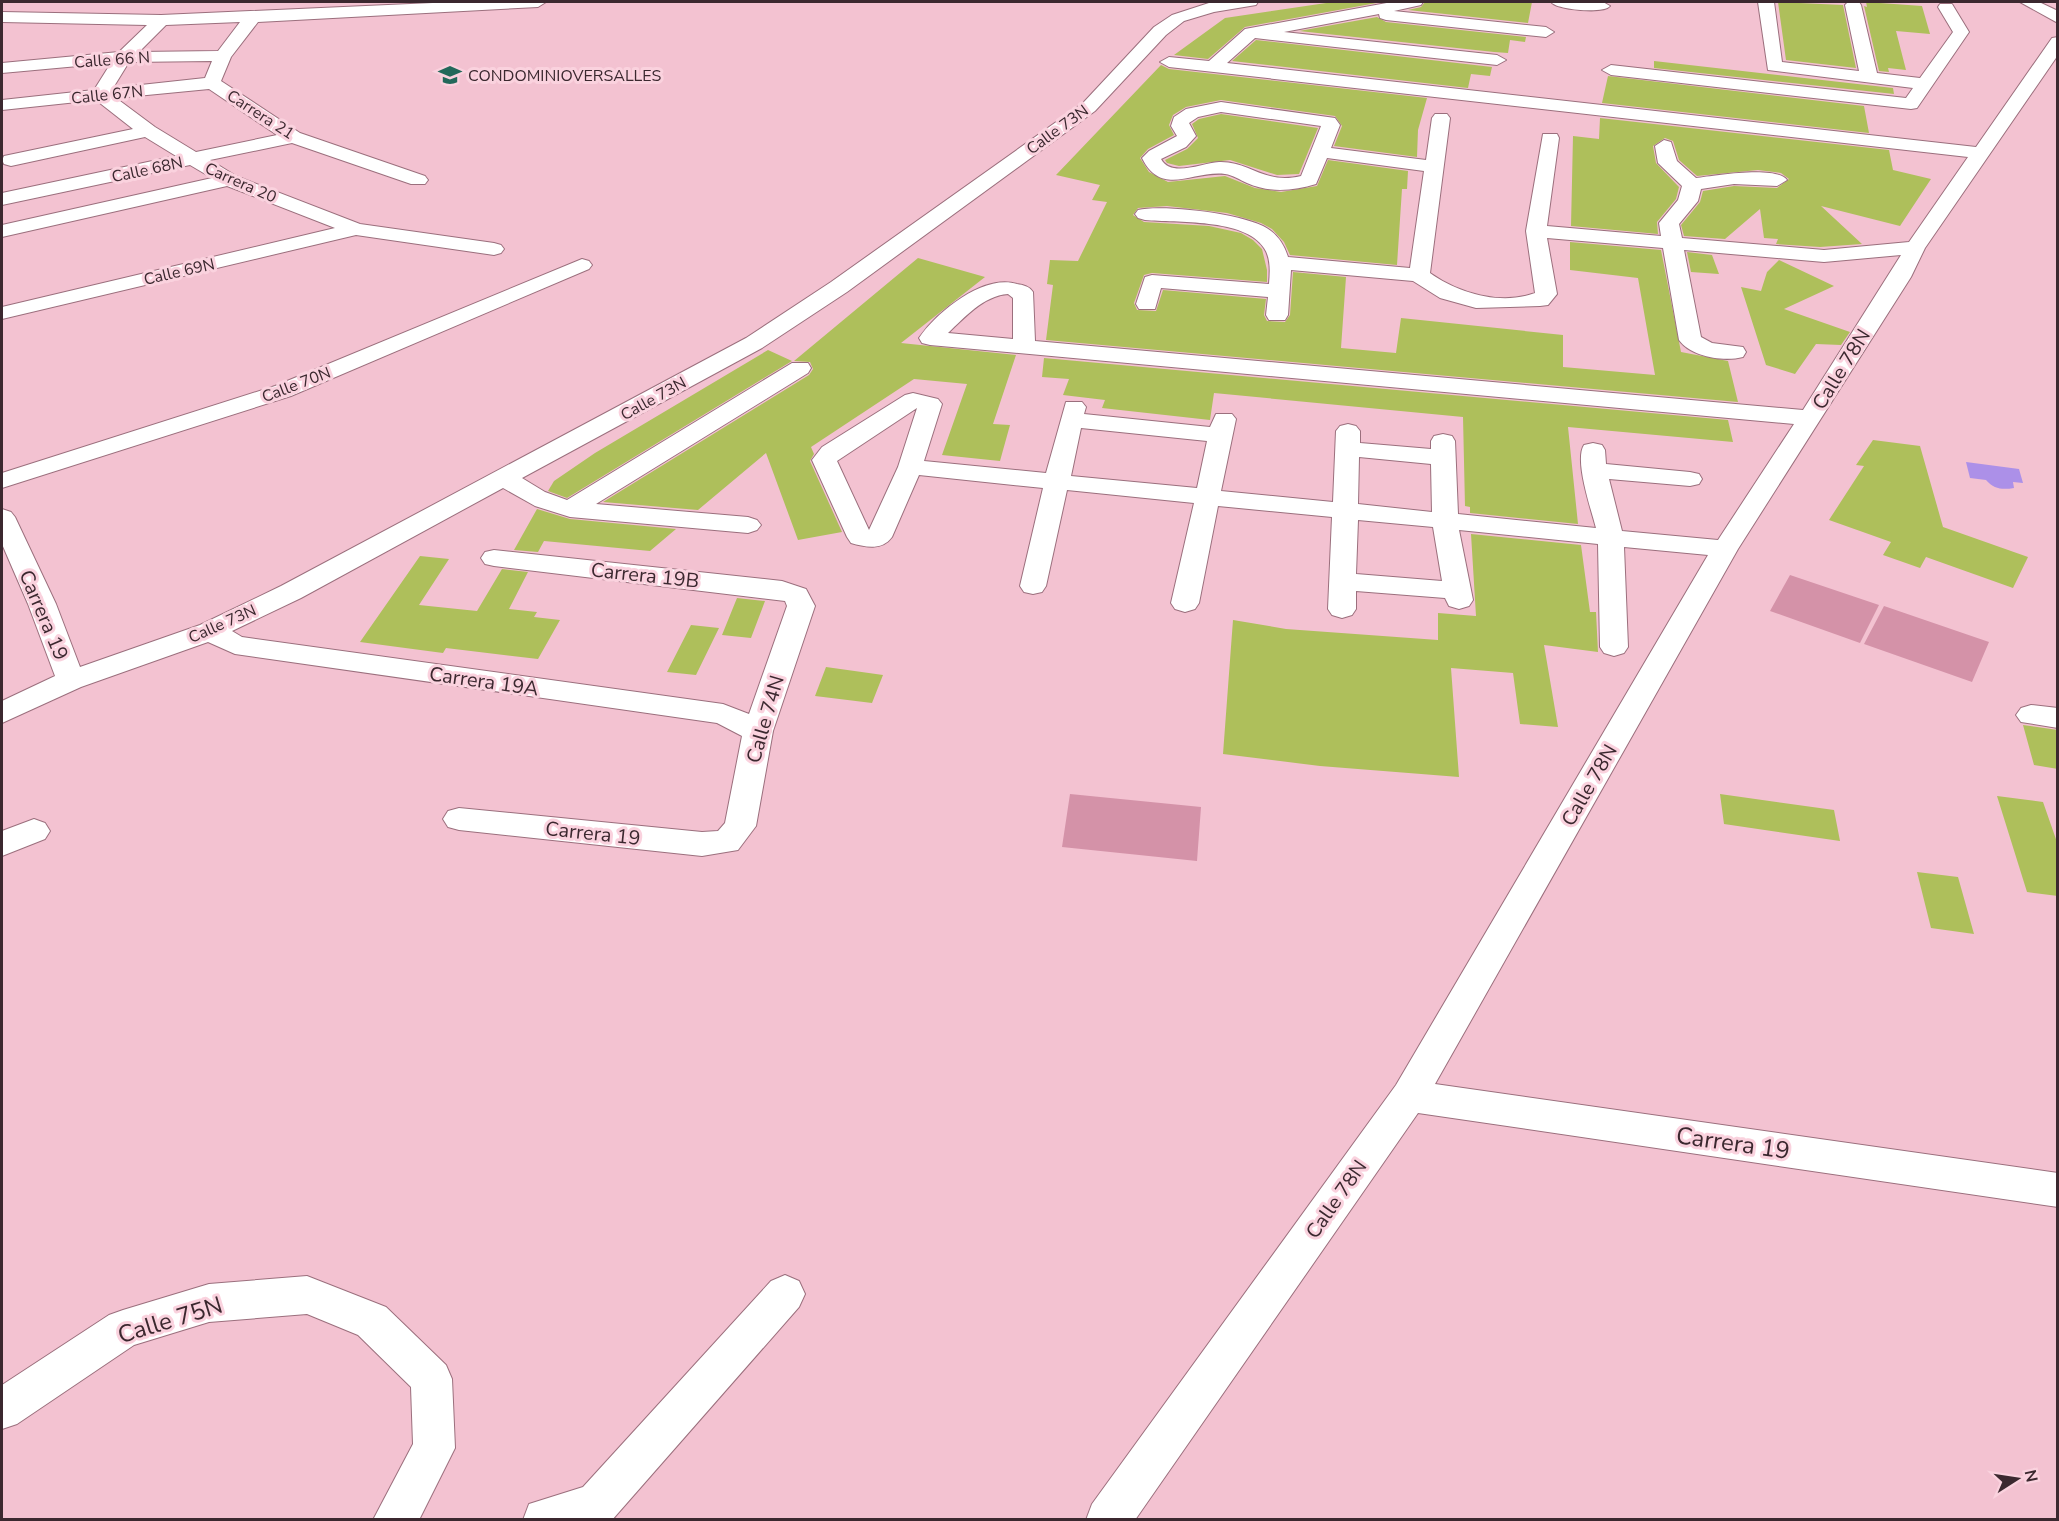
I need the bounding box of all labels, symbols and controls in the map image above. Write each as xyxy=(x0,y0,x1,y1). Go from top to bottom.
street label: Calle 66 N xyxy=(73,46,151,74)
school or university icon: CONDOMINIOVERSALLES xyxy=(437,62,463,88)
place label: CONDOMINIOVERSALLES xyxy=(468,65,661,87)
street label: Calle 67N xyxy=(70,80,144,110)
street label: Carrera 21 xyxy=(222,85,298,145)
street label: Calle 73N xyxy=(1022,100,1093,160)
street label: Calle 68N xyxy=(110,152,185,188)
street label: Carrera 20 xyxy=(201,157,280,208)
street label: Calle 69N xyxy=(142,253,217,291)
street label: Calle 78N xyxy=(1806,324,1877,415)
street label: Calle 70N xyxy=(259,362,334,408)
street label: Calle 73N xyxy=(617,372,690,426)
street label: Carrera 19B xyxy=(589,556,701,595)
street label: Carrera 19 xyxy=(12,566,75,664)
street label: Calle 73N xyxy=(185,599,260,649)
street label: Carrera 19A xyxy=(428,660,541,703)
street label: Calle 74N xyxy=(740,672,791,766)
street label: Calle 78N xyxy=(1555,740,1624,831)
street label: Carrera 19 xyxy=(544,815,642,852)
street label: Carrera 19 xyxy=(1674,1119,1792,1167)
street label: Calle 78N xyxy=(1300,1155,1373,1244)
street label: Calle 75N xyxy=(114,1289,226,1351)
north arrow xyxy=(1987,1449,2047,1509)
text: N xyxy=(2019,1468,2043,1484)

